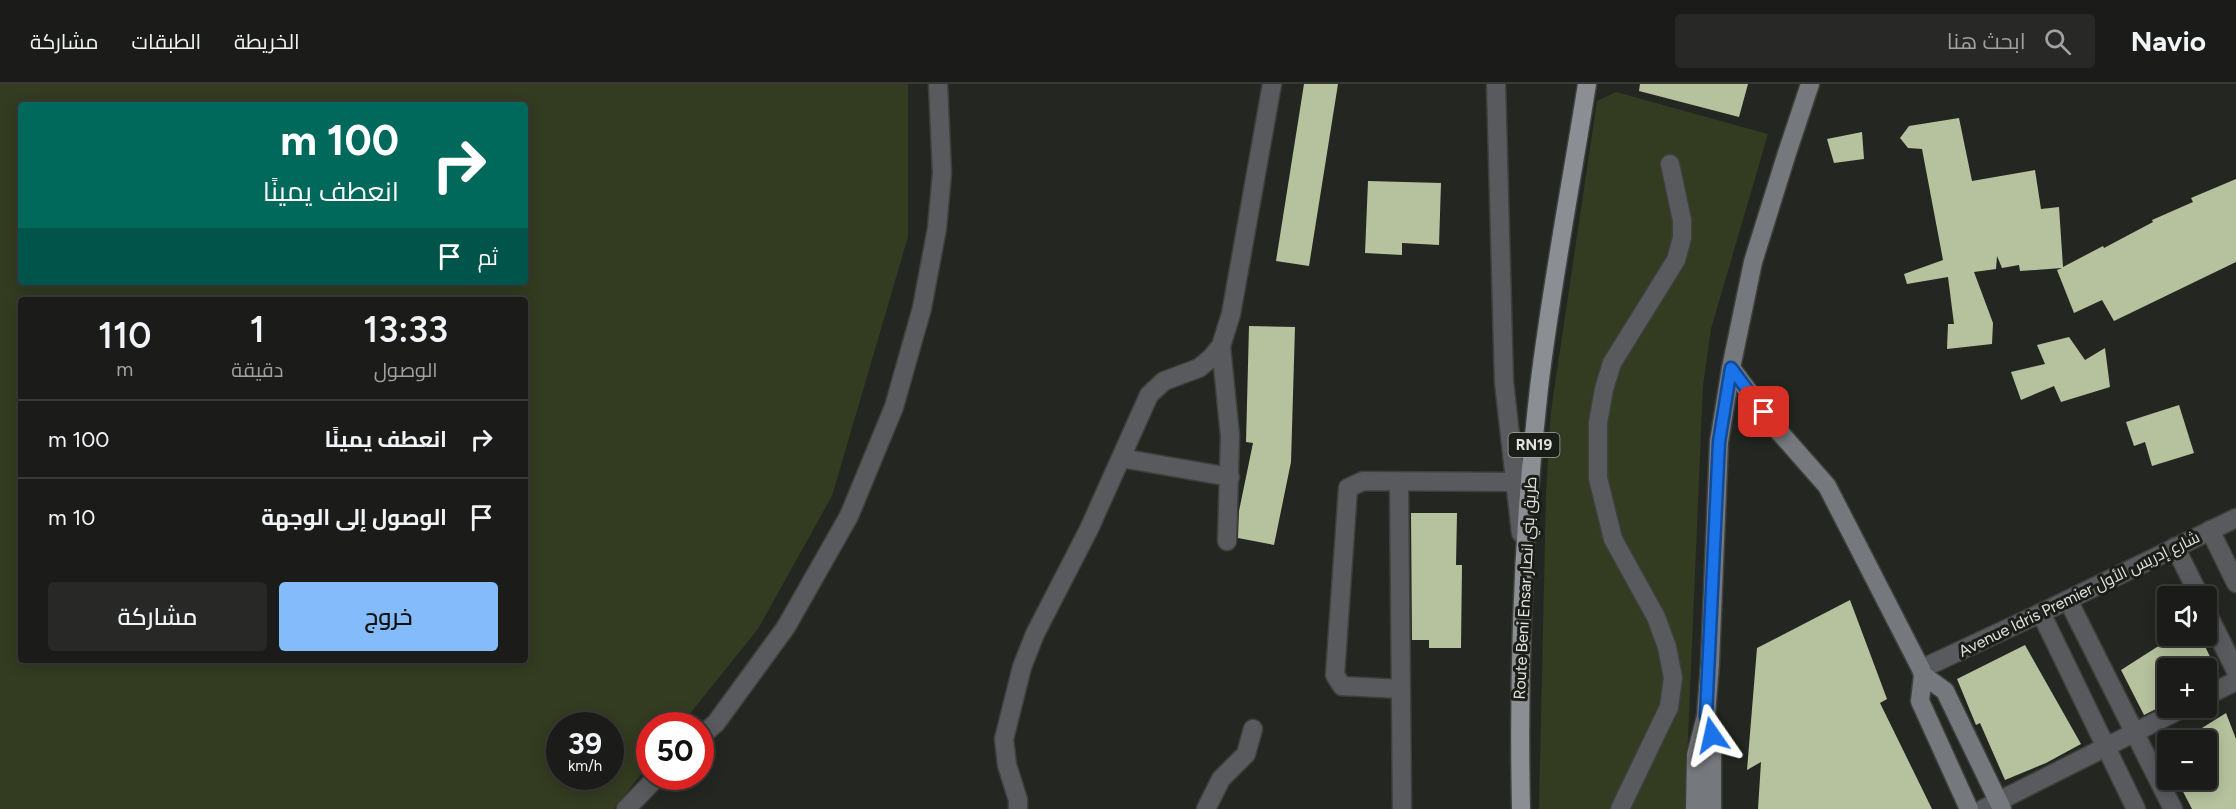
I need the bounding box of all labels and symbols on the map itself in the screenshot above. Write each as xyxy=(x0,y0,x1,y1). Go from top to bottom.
pin xyxy=(1738,386,1789,437)
road number: RN19 xyxy=(1508,433,1559,457)
street label: Route Beni Ensar طريق بني انصار xyxy=(1510,476,1544,700)
street label: Avenue Idris Premier شارع إدريس الأول xyxy=(1955,527,2203,663)
position arrow xyxy=(1680,703,1744,767)
speed limit sign: 50 xyxy=(636,712,714,790)

